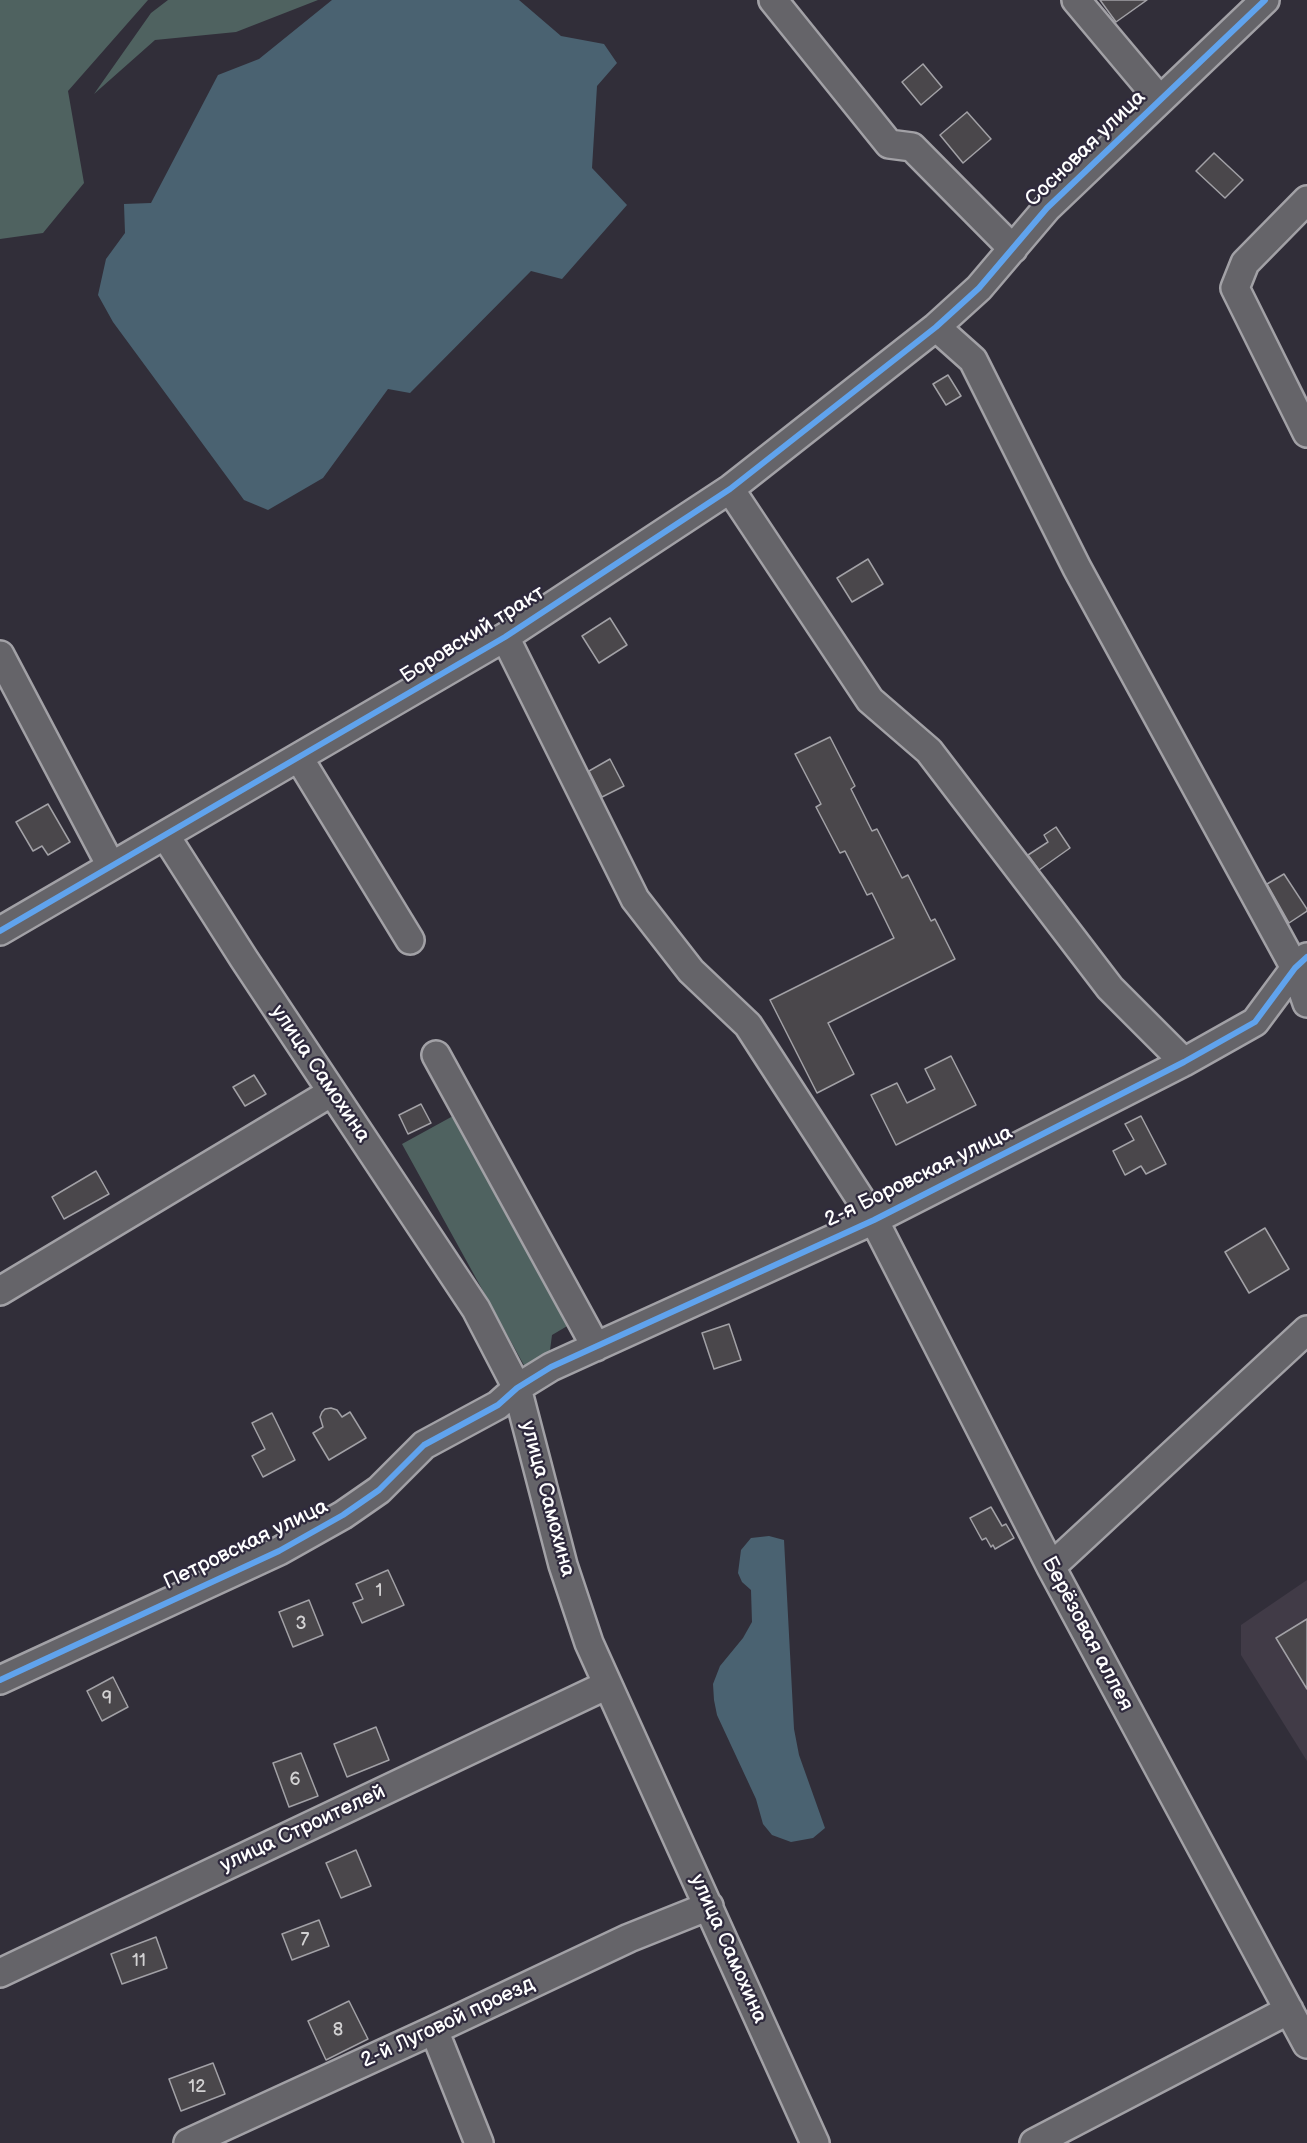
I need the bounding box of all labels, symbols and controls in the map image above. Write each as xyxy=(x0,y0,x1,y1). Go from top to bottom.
street label: Сосновая улица xyxy=(1021,85,1151,213)
street label: Боровский тракт xyxy=(396,581,550,689)
street label: улица Самохина xyxy=(265,1000,375,1148)
street label: 2-я Боровская улица xyxy=(821,1121,1017,1233)
street label: улица Самохина xyxy=(514,1418,580,1580)
street label: Петровская улица xyxy=(160,1494,332,1596)
street label: Берёзовая аллея xyxy=(1036,1553,1138,1715)
house number: 1 xyxy=(376,1580,382,1602)
house number: 3 xyxy=(295,1613,307,1635)
house number: 9 xyxy=(102,1688,112,1710)
house number: 6 xyxy=(290,1769,300,1791)
street label: улица Строителей xyxy=(216,1780,390,1878)
street label: улица Самохина xyxy=(684,1871,772,2027)
house number: 7 xyxy=(301,1929,309,1951)
house number: 11 xyxy=(132,1950,146,1972)
street label: 2-й Луговой проезд xyxy=(357,1972,539,2074)
house number: 8 xyxy=(333,2019,343,2041)
house number: 12 xyxy=(188,2076,206,2098)

